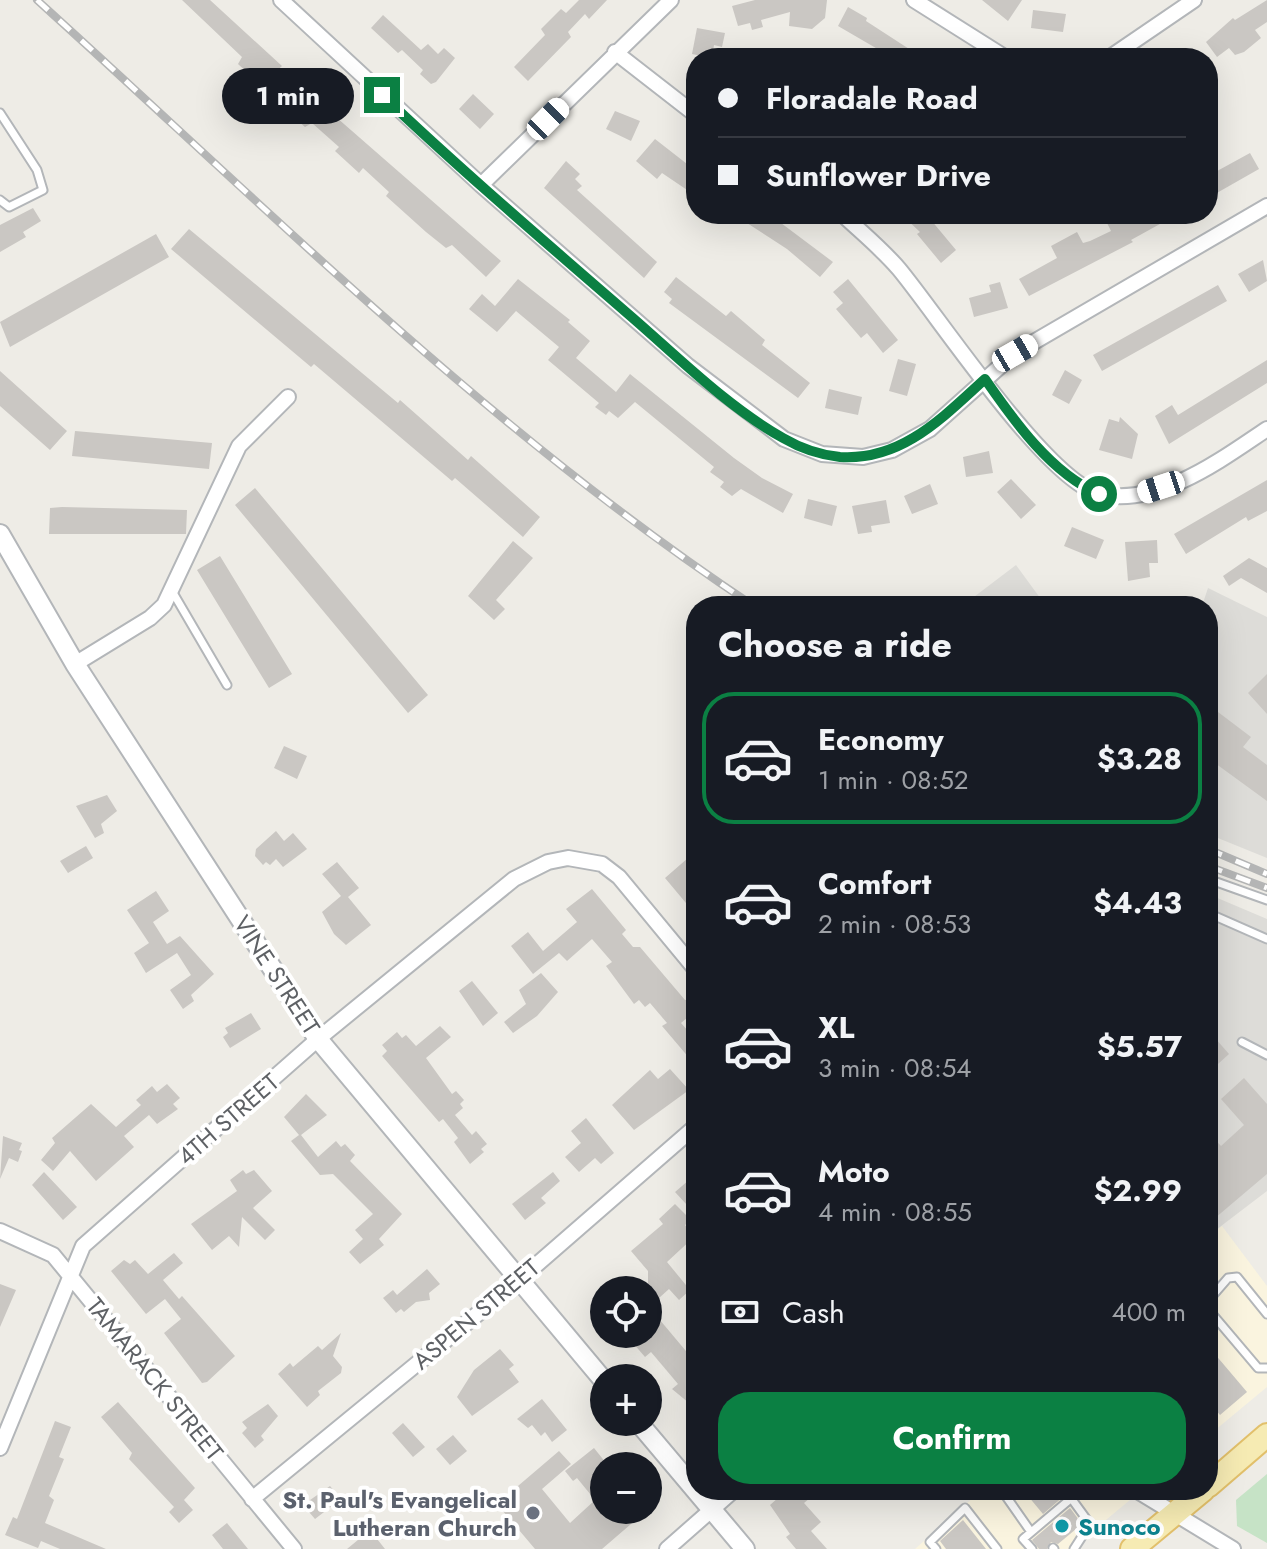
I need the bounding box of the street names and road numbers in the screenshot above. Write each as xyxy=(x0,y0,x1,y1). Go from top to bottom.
street label: VINE STREET xyxy=(225,908,329,1042)
street label: 4TH STREET xyxy=(169,1065,287,1173)
street label: ASPEN STREET xyxy=(405,1250,547,1378)
street label: TAMARACK STREET xyxy=(78,1290,232,1468)

